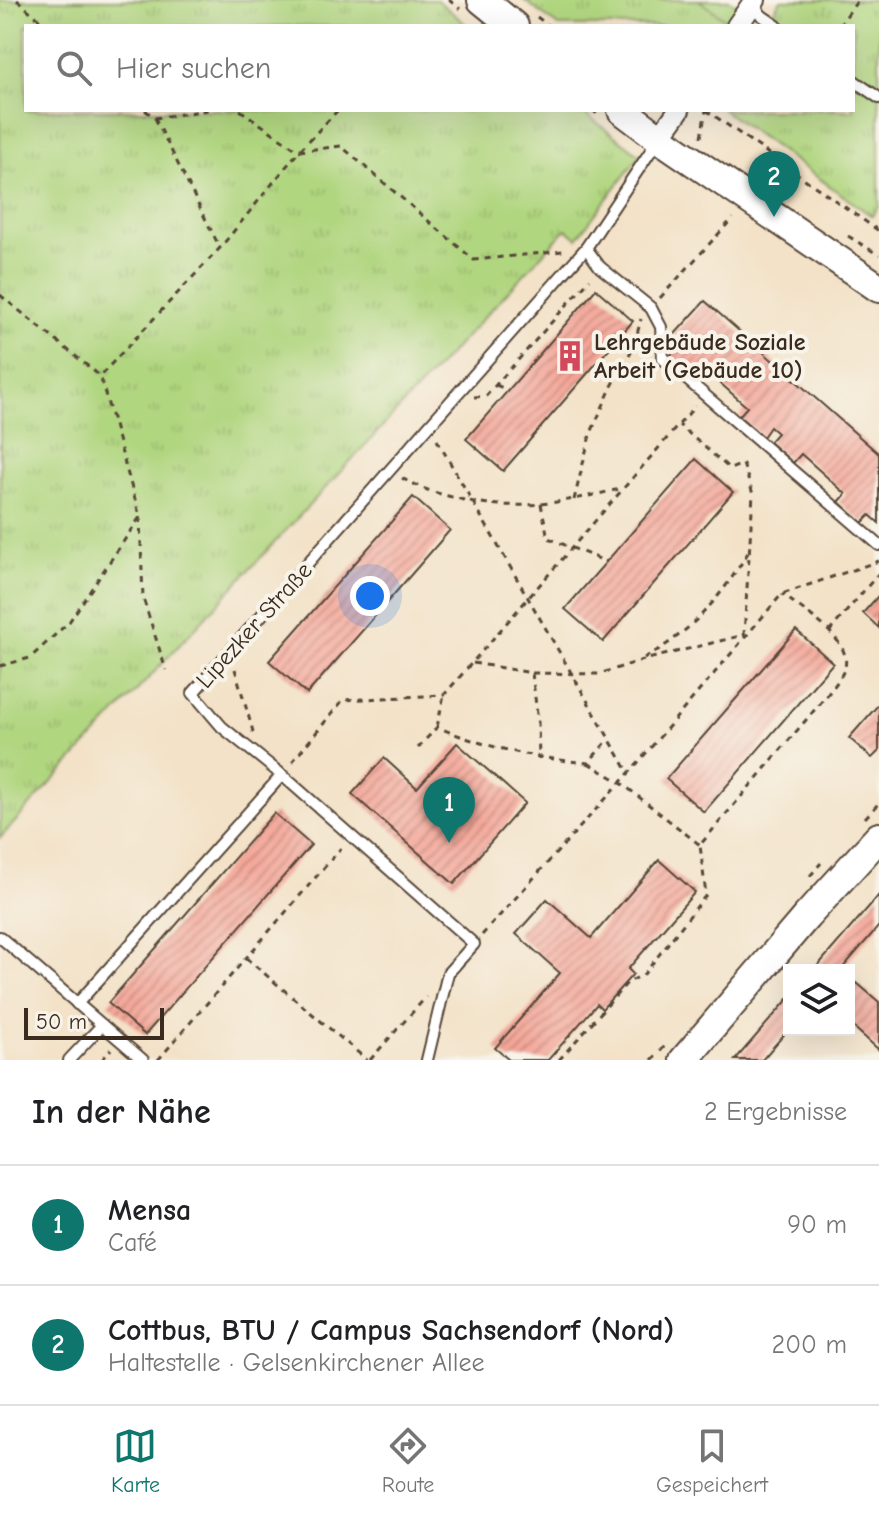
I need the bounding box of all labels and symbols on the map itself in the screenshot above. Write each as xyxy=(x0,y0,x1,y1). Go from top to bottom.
pin: 2 xyxy=(748,151,800,217)
place label: Lehrgebäude Soziale Arbeit (Gebäude 10) xyxy=(594,328,806,384)
building icon: Lehrgebäude Soziale Arbeit (Gebäude 10) xyxy=(553,339,587,373)
street label: Lipezker Straße xyxy=(190,556,318,694)
your location xyxy=(350,576,390,616)
pin: 1 xyxy=(423,777,475,843)
scale bar xyxy=(24,1004,164,1040)

